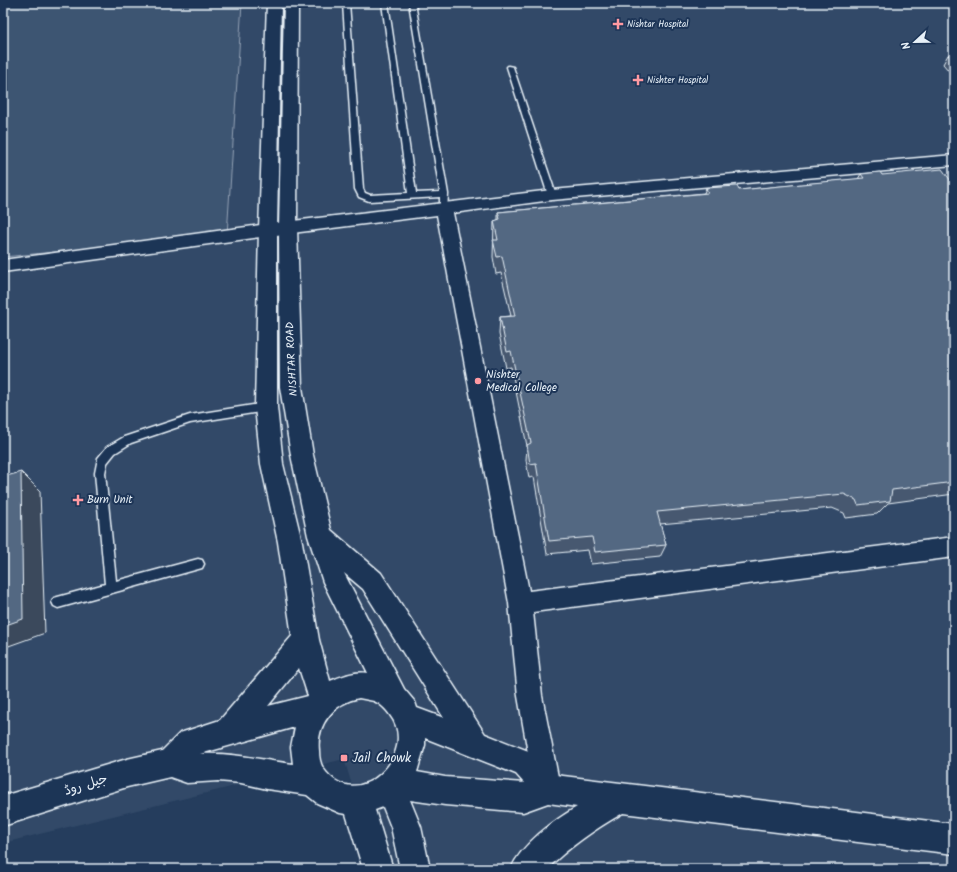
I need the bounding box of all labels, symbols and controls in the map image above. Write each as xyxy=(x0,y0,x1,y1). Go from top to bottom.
place label: Nishtar Hospital xyxy=(627,17,689,32)
marker: Nishtar Hospital xyxy=(612,18,624,30)
north arrow xyxy=(895,22,935,62)
text: N xyxy=(897,39,916,52)
place label: Nishter Hospital xyxy=(647,73,709,88)
marker: Nishter Hospital xyxy=(632,74,644,86)
street label: NISHTAR ROAD xyxy=(281,321,303,397)
place label: Nishter Medical College xyxy=(486,366,557,397)
marker: Nishter Medical College xyxy=(473,376,483,386)
place label: Burn Unit xyxy=(87,491,133,509)
marker: Burn Unit xyxy=(72,494,84,506)
place label: Jail Chowk xyxy=(352,748,412,769)
marker: Jail Chowk xyxy=(339,753,349,763)
street label: جیل روڈ xyxy=(62,768,111,802)

